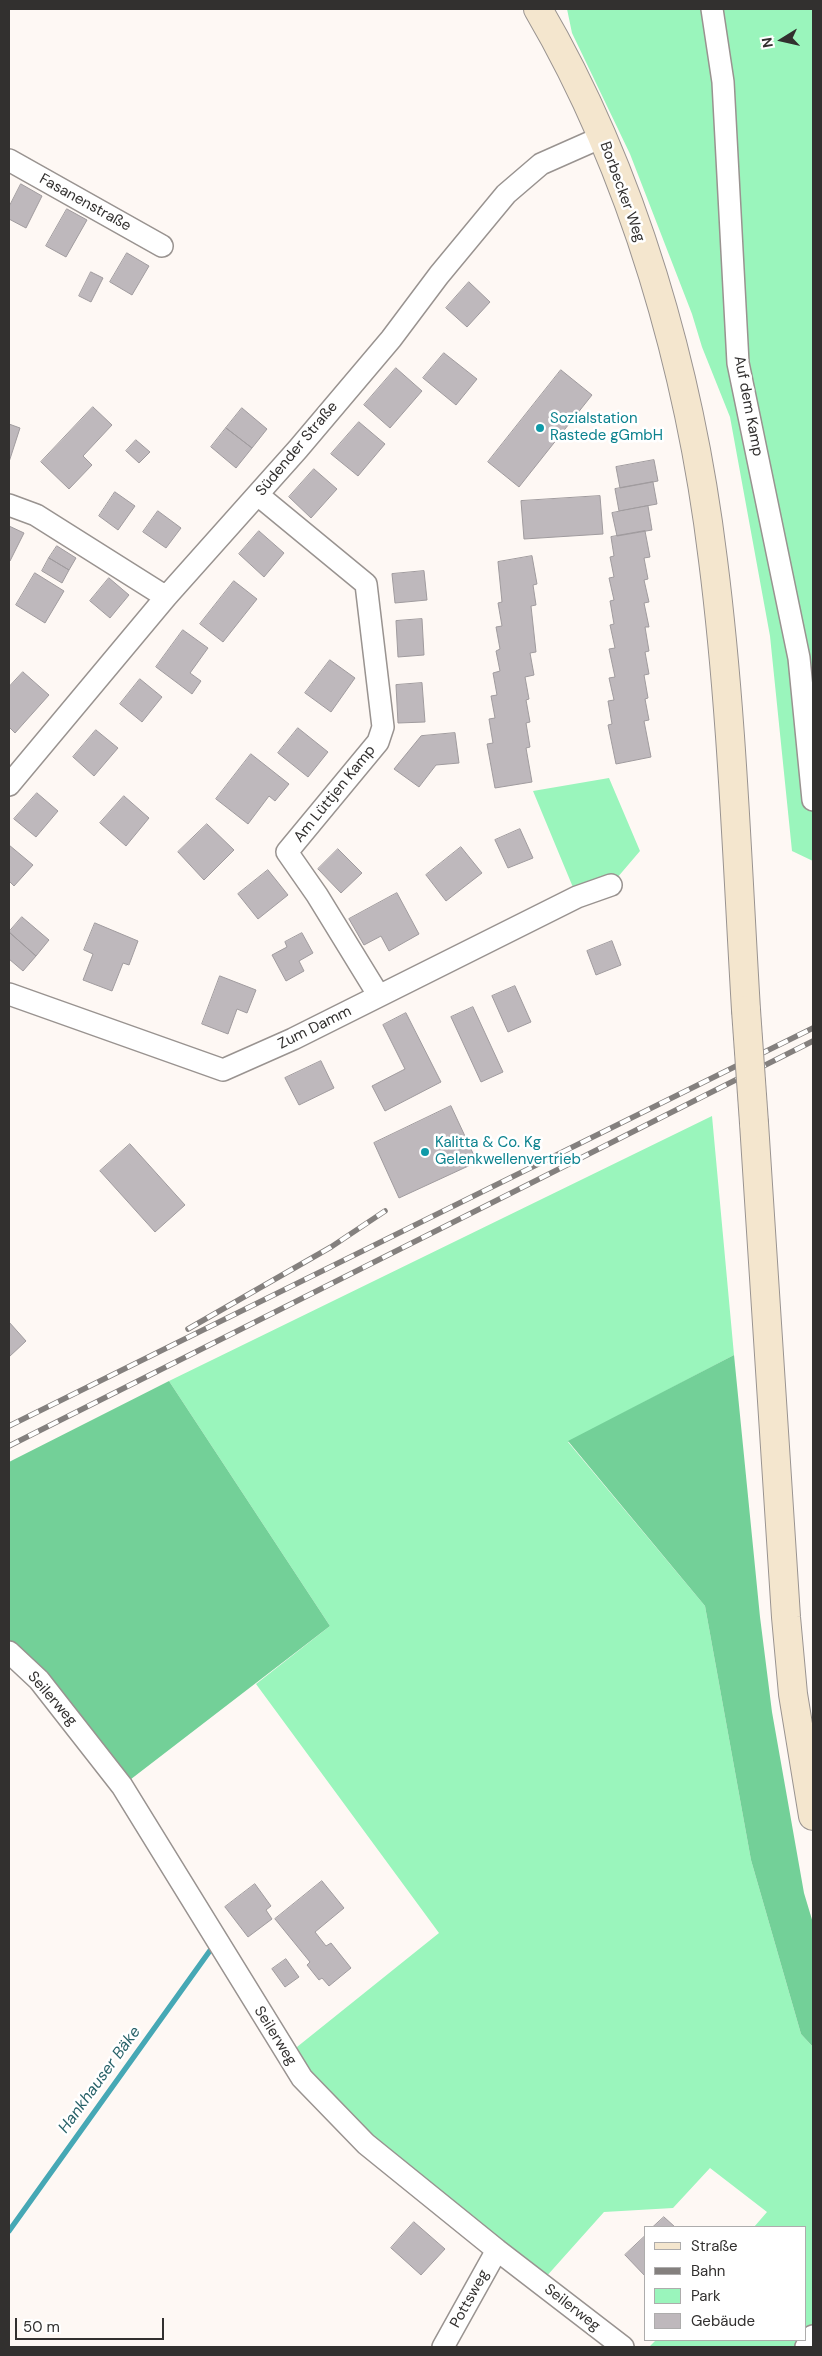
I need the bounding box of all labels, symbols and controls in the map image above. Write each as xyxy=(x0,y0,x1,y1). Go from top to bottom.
north arrow xyxy=(757,15,807,65)
text: N xyxy=(757,36,777,49)
street label: Borbecker Weg xyxy=(595,139,649,245)
street label: Fasanenstraße xyxy=(36,170,134,236)
street label: Auf dem Kamp xyxy=(729,354,767,458)
street label: Südender Straße xyxy=(252,398,342,500)
place label: Sozialstation Rastede gGmbH xyxy=(550,410,663,445)
marker: Sozialstation Rastede gGmbH xyxy=(534,422,546,434)
street label: Am Lüttjen Kamp xyxy=(290,742,380,846)
street label: Zum Damm xyxy=(275,1003,355,1053)
place label: Kalitta & Co. Kg Gelenkwellenvertrieb xyxy=(435,1134,581,1169)
marker: Kalitta & Co. Kg Gelenkwellenvertrieb xyxy=(419,1146,431,1158)
street label: Seilerweg xyxy=(23,1668,81,1730)
street label: Seilerweg xyxy=(250,2003,300,2069)
water label: Hankhauser Bäke xyxy=(55,2023,145,2137)
legend xyxy=(644,2226,807,2341)
text: Straße xyxy=(691,2236,738,2256)
text: Bahn xyxy=(691,2261,725,2281)
street label: Pottsweg xyxy=(447,2267,493,2331)
street label: Seilerweg xyxy=(540,2281,604,2335)
text: Park xyxy=(691,2286,721,2306)
scale bar xyxy=(18,2308,166,2340)
text: Gebäude xyxy=(691,2311,755,2331)
text: 50 m xyxy=(23,2317,60,2337)

